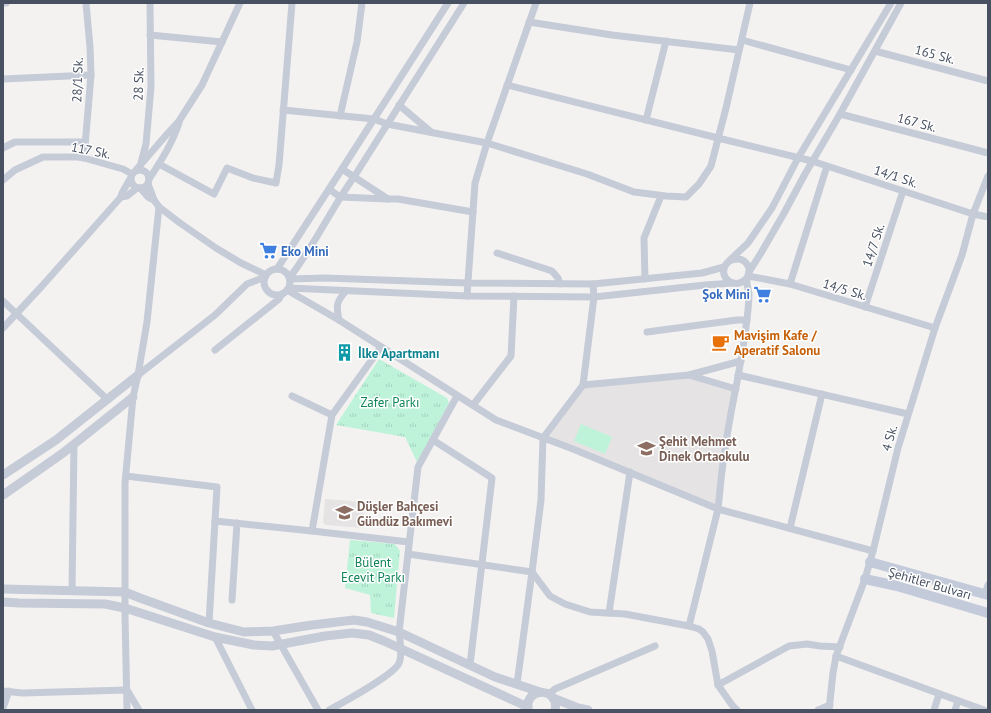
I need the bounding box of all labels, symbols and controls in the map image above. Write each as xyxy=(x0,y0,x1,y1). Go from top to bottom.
street label: 165 Sk. xyxy=(913,41,957,68)
street label: 28/1 Sk. xyxy=(68,57,87,103)
street label: 28 Sk. xyxy=(129,67,148,101)
street label: 167 Sk. xyxy=(895,109,939,136)
street label: 117 Sk. xyxy=(70,138,112,163)
street label: 14/1 Sk. xyxy=(872,161,920,192)
street label: 14/7 Sk. xyxy=(859,221,889,269)
supermarket icon: Eko Mini xyxy=(258,241,278,261)
place label: Eko Mini xyxy=(281,243,329,260)
street label: 14/5 Sk. xyxy=(821,275,869,304)
supermarket icon: Şok Mini xyxy=(753,284,773,304)
place label: Şok Mini xyxy=(702,286,750,303)
place label: Mavişim Kafe / Aperatif Salonu xyxy=(734,327,820,359)
cafe icon: Mavişim Kafe / Aperatif Salonu xyxy=(711,332,731,352)
building icon: İlke Apartmanı xyxy=(335,343,355,363)
place label: İlke Apartmanı xyxy=(358,345,439,362)
park label: Zafer Parkı xyxy=(360,394,420,411)
street label: 4 Sk. xyxy=(878,423,901,453)
place label: Şehit Mehmet Dinek Ortaokulu xyxy=(659,433,750,465)
school or university icon: Şehit Mehmet Dinek Ortaokulu xyxy=(636,438,656,458)
place label: Düşler Bahçesi Gündüz Bakımevi xyxy=(357,498,452,530)
school or university icon: Düşler Bahçesi Gündüz Bakımevi xyxy=(334,503,354,523)
park label: Bülent Ecevit Parkı xyxy=(341,554,405,586)
street label: Şehitler Bulvarı xyxy=(886,563,973,603)

